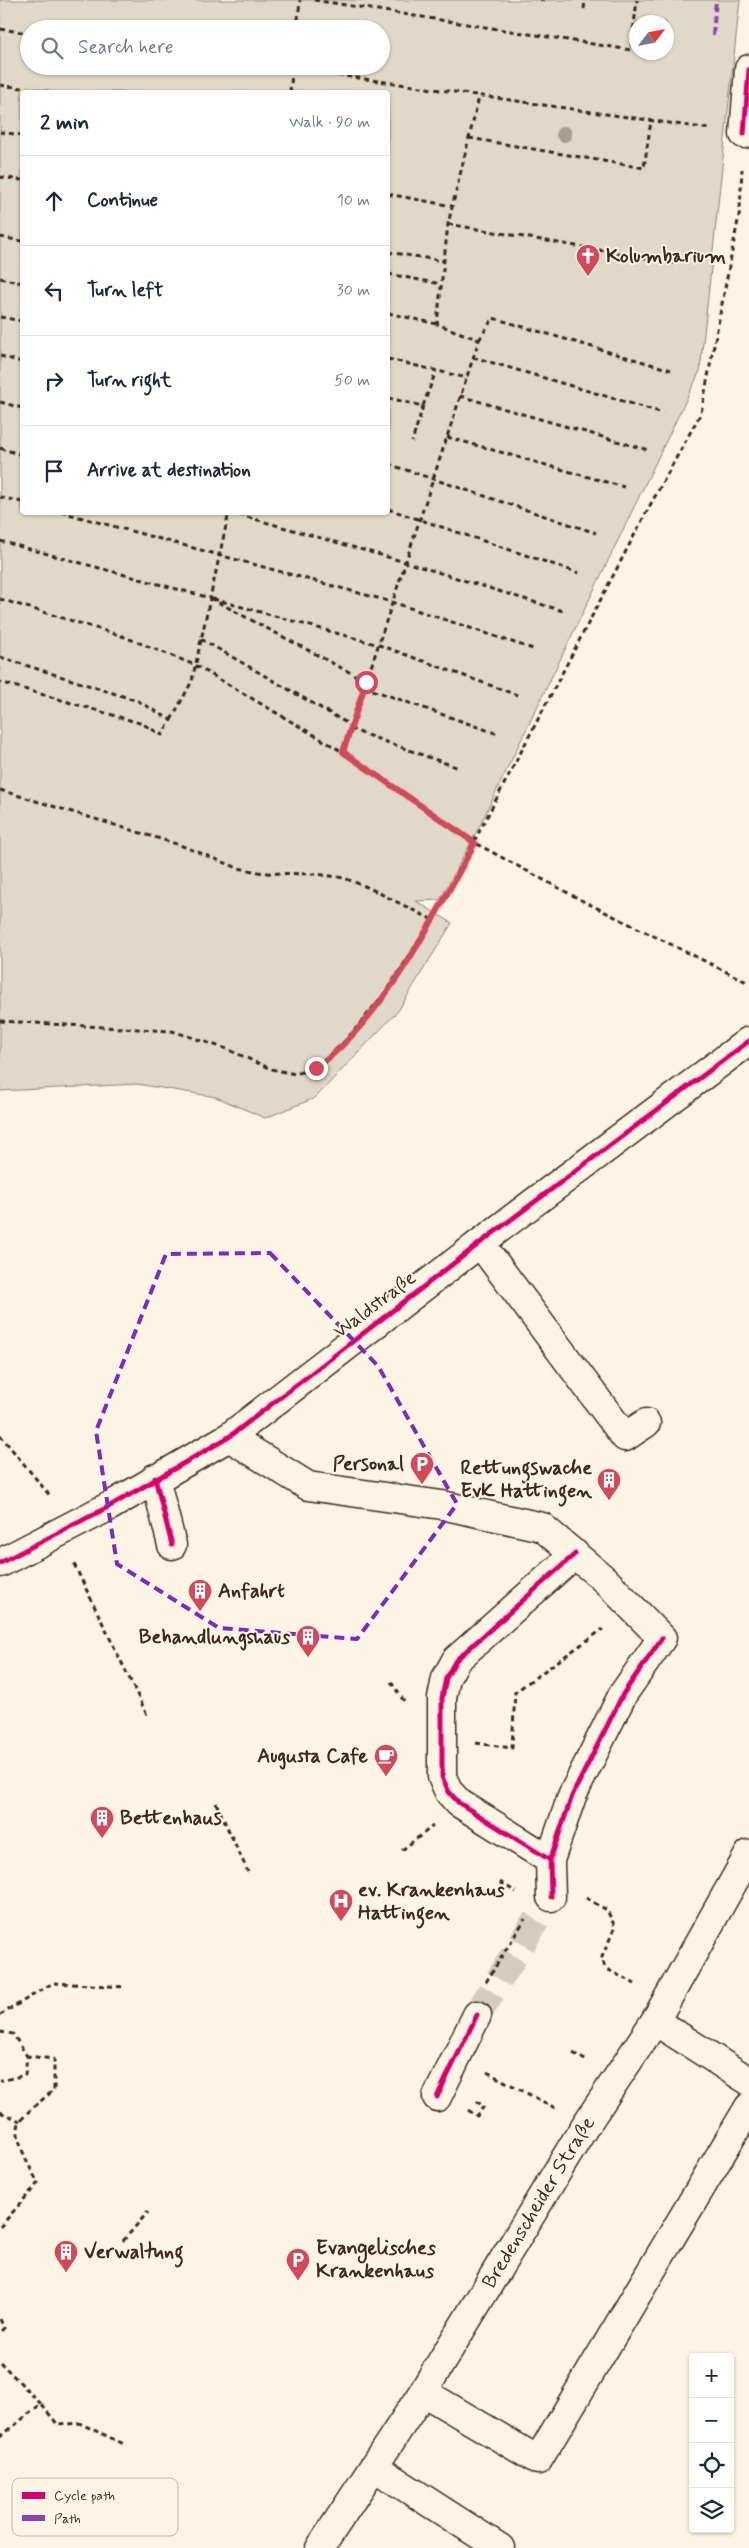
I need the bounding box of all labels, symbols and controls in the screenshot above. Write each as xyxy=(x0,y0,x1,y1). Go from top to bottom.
north arrow xyxy=(629,15,674,60)
search box xyxy=(20,20,390,75)
icon: search xyxy=(38,34,66,62)
text: Search here xyxy=(78,35,174,60)
text: 2 min xyxy=(40,109,89,137)
text: Walk · 90 m xyxy=(289,112,370,133)
icon: ahead xyxy=(40,187,68,215)
text: Continue xyxy=(87,188,158,213)
text: 10 m xyxy=(337,190,370,211)
church icon: Kolumbarium xyxy=(575,243,601,277)
place label: Kolumbarium xyxy=(606,243,726,270)
icon: left xyxy=(40,277,68,305)
text: Turn left xyxy=(87,278,163,303)
text: 30 m xyxy=(337,280,370,301)
icon: right xyxy=(40,367,68,395)
text: Turn right xyxy=(87,368,171,393)
text: 50 m xyxy=(334,370,370,391)
icon: arrive xyxy=(40,457,68,485)
text: Arrive at destination xyxy=(87,458,251,483)
route start xyxy=(355,671,378,694)
route end xyxy=(305,1057,328,1080)
street label: Waldstraße xyxy=(328,1265,422,1345)
place label: Personal xyxy=(333,1451,404,1478)
parking icon: Personal xyxy=(409,1451,435,1485)
place label: Rettungswache EvK Hattingen xyxy=(460,1455,592,1507)
building icon: Rettungswache EvK Hattingen xyxy=(596,1467,622,1501)
building icon: Anfahrt xyxy=(187,1578,213,1612)
place label: Anfahrt xyxy=(218,1578,285,1605)
place label: Behandlungshaus xyxy=(139,1624,290,1651)
building icon: Behandlungshaus xyxy=(295,1624,321,1658)
place label: Augusta Cafe xyxy=(257,1743,369,1770)
cafe icon: Augusta Cafe xyxy=(373,1743,399,1777)
building icon: Bettenhaus xyxy=(89,1805,115,1839)
place label: Bettenhaus xyxy=(120,1805,222,1832)
place label: ev. Krankenhaus Hattingen xyxy=(358,1877,505,1929)
hospital icon: ev. Krankenhaus Hattingen xyxy=(328,1888,354,1922)
street label: Bredenscheider Straße xyxy=(476,2111,601,2293)
place label: Evangelisches Krankenhaus xyxy=(316,2235,436,2285)
building icon: Verwaltung xyxy=(53,2239,79,2273)
place label: Verwaltung xyxy=(84,2239,184,2268)
parking icon: Evangelisches Krankenhaus xyxy=(285,2247,311,2281)
map controls xyxy=(689,2353,734,2533)
button: + xyxy=(689,2353,734,2398)
button: − xyxy=(689,2398,734,2443)
button: locate xyxy=(689,2443,734,2488)
legend xyxy=(12,2478,178,2536)
text: Cycle path xyxy=(54,2487,115,2505)
button: layers xyxy=(689,2488,734,2533)
text: Path xyxy=(54,2510,81,2528)

